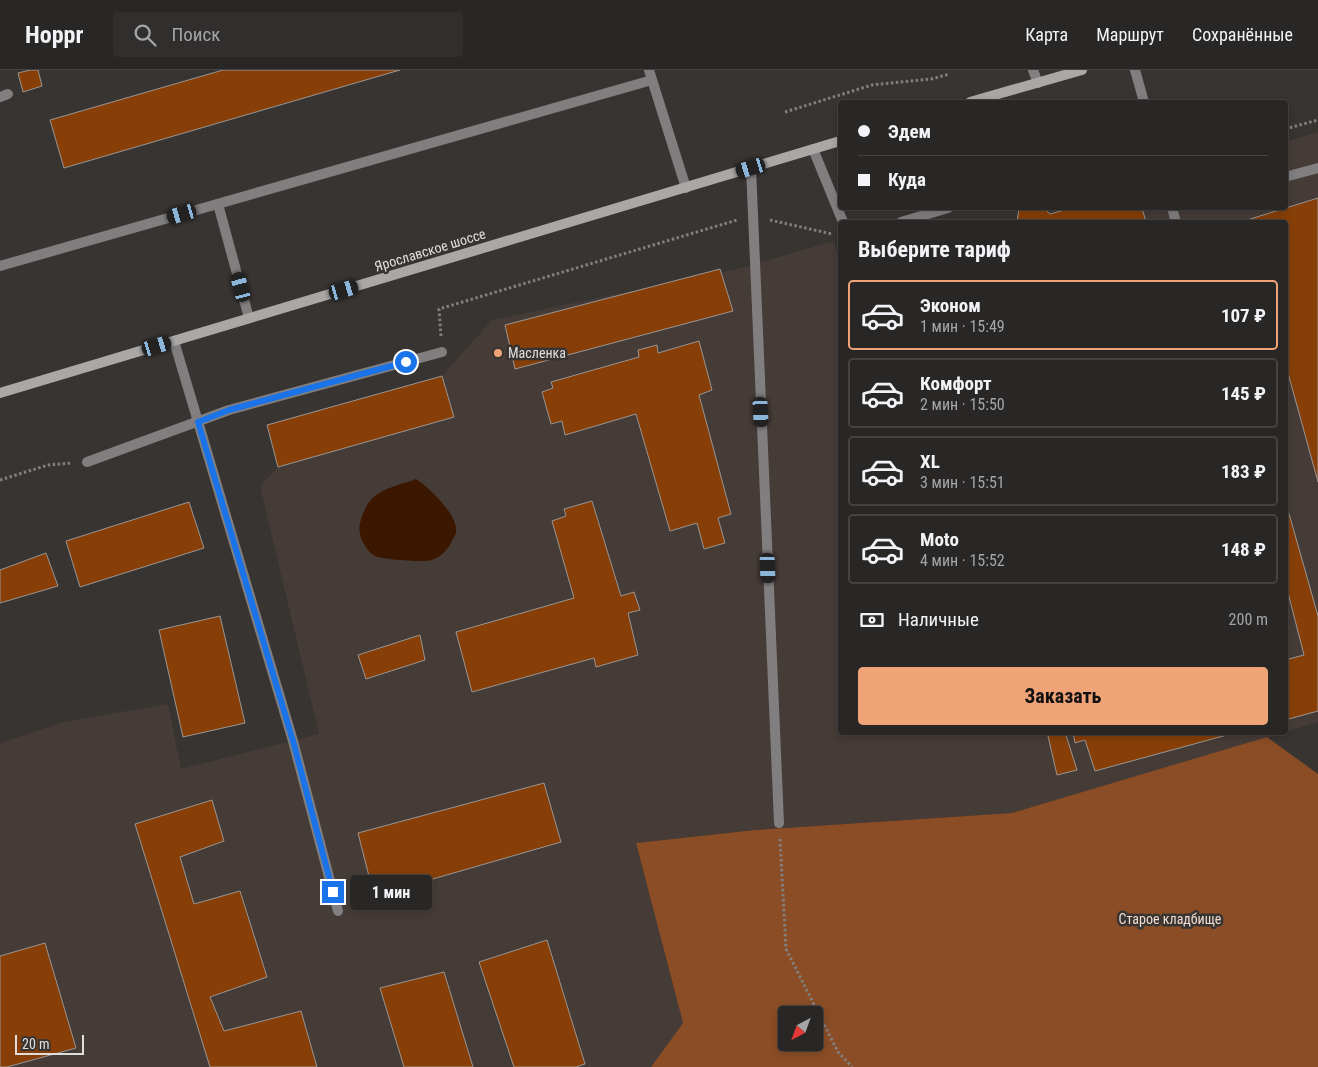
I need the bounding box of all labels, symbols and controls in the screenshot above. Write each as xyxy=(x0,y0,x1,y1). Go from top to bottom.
search box xyxy=(113,12,463,57)
text: Hoppr xyxy=(25,21,83,49)
icon: search xyxy=(131,21,159,49)
text: Поиск xyxy=(171,23,220,46)
text: Карта xyxy=(1025,24,1068,45)
text: Маршрут xyxy=(1096,24,1164,45)
text: Сохранённые xyxy=(1192,24,1293,45)
text: Эдем xyxy=(888,120,931,143)
car xyxy=(734,156,767,180)
text: Куда xyxy=(888,168,926,191)
car xyxy=(165,203,198,225)
street label: Ярославское шоссе xyxy=(372,225,488,275)
text: Выберите тариф xyxy=(858,237,1011,262)
car xyxy=(229,271,252,303)
car xyxy=(327,279,360,301)
icon: car xyxy=(860,293,905,338)
text: Эконом xyxy=(920,294,981,317)
text: 107 ₽ xyxy=(1221,304,1266,327)
text: 1 мин · 15:49 xyxy=(920,317,1005,336)
car xyxy=(140,334,173,358)
place label: Масленка xyxy=(508,345,566,361)
marker: Масленка xyxy=(492,347,504,359)
route start xyxy=(395,351,417,373)
icon: car xyxy=(860,371,905,416)
text: Комфорт xyxy=(920,372,992,395)
text: 145 ₽ xyxy=(1221,382,1266,405)
text: 2 мин · 15:50 xyxy=(920,395,1005,414)
car xyxy=(752,397,769,427)
icon: car xyxy=(860,449,905,494)
text: XL xyxy=(920,450,940,473)
text: 183 ₽ xyxy=(1221,460,1266,483)
text: 3 мин · 15:51 xyxy=(920,473,1005,492)
icon: car xyxy=(860,527,905,572)
text: Moto xyxy=(920,528,959,551)
text: 148 ₽ xyxy=(1221,538,1266,561)
text: 4 мин · 15:52 xyxy=(920,551,1005,570)
car xyxy=(759,553,776,583)
icon: cash xyxy=(858,606,886,634)
text: Наличные xyxy=(898,608,979,631)
text: 200 m xyxy=(1229,610,1268,629)
button: Заказать xyxy=(858,667,1268,725)
callout: 1 мин xyxy=(350,874,433,910)
route end xyxy=(322,881,344,903)
text: 1 мин xyxy=(372,883,410,902)
park label: Старое кладбище xyxy=(1119,911,1222,927)
north arrow xyxy=(778,1006,822,1051)
map controls xyxy=(778,1006,823,1051)
scale bar xyxy=(15,1032,84,1055)
text: 20 m xyxy=(22,1036,50,1052)

